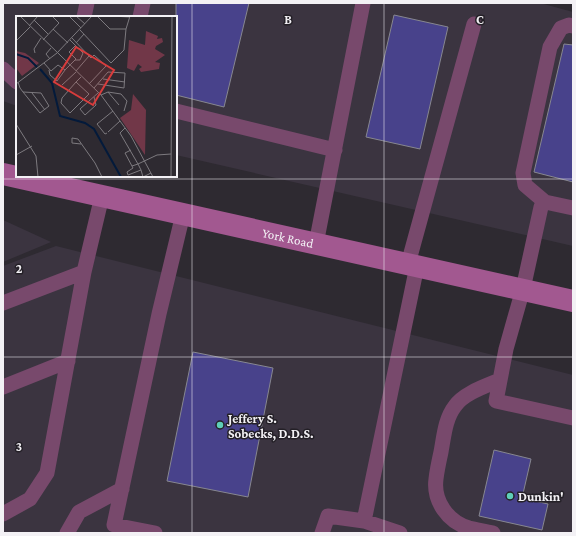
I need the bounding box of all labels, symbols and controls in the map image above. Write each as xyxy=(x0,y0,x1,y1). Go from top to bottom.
text: B xyxy=(284,12,292,27)
text: C xyxy=(476,12,484,27)
inset map xyxy=(16,16,177,177)
street label: York Road xyxy=(261,225,315,251)
text: 2 xyxy=(16,261,23,276)
place label: Jeffery S. Sobecks, D.D.S. xyxy=(226,411,314,442)
marker: Jeffery S. Sobecks, D.D.S. xyxy=(215,420,225,430)
text: 3 xyxy=(16,439,22,454)
place label: Dunkin' xyxy=(518,489,564,504)
marker: Dunkin' xyxy=(505,491,515,501)

